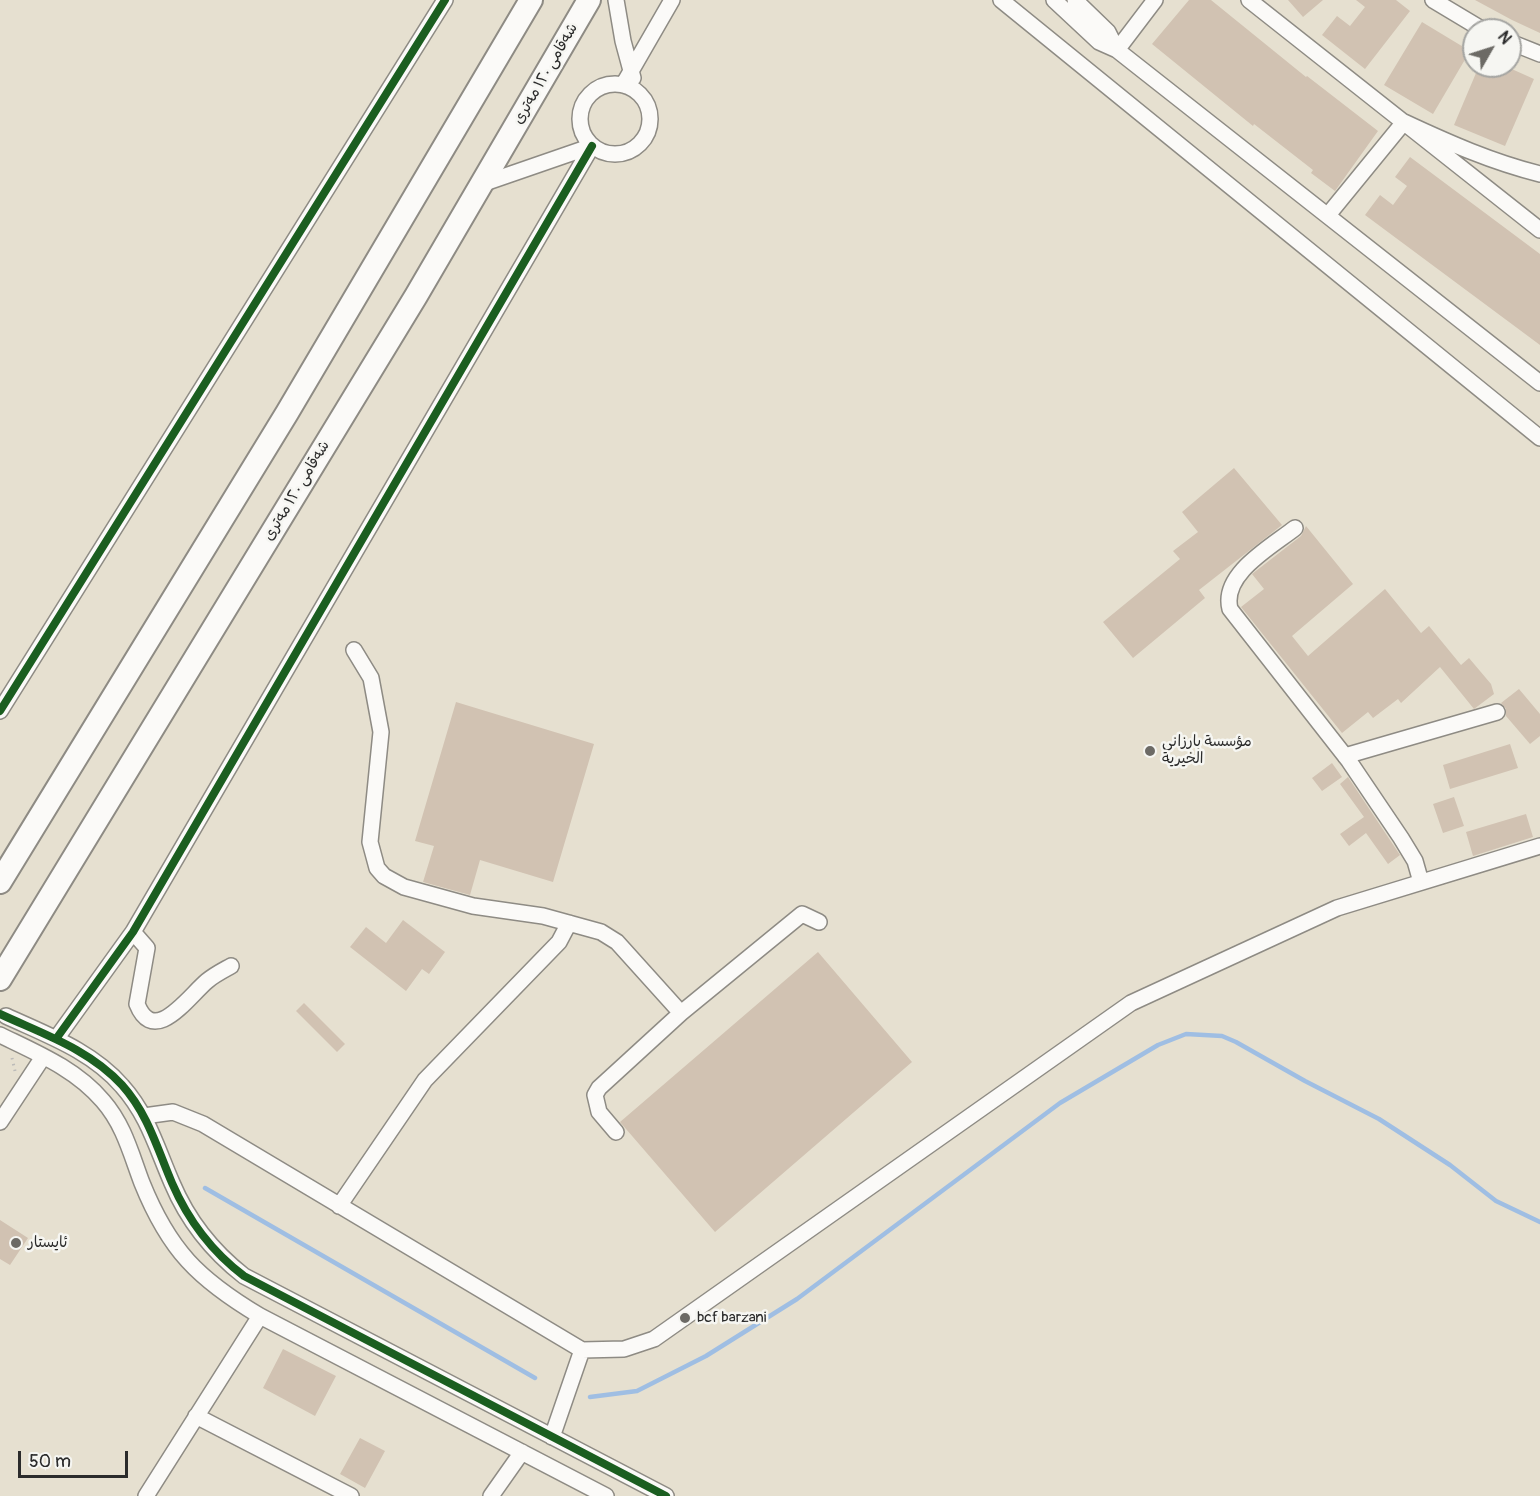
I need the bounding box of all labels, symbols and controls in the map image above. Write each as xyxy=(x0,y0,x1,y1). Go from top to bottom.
north arrow xyxy=(1462,18,1522,78)
street label: شەقامی ١٢٠ مەتری xyxy=(510,20,582,128)
text: N xyxy=(1493,27,1516,48)
street label: شەقامی ١٢٠ مەتری xyxy=(260,438,334,544)
place label: مؤسسة بارزانی الخیریة xyxy=(1162,733,1252,768)
marker: مؤسسة بارزانی الخیریة xyxy=(1143,744,1157,758)
place label: ئایستار xyxy=(28,1234,67,1252)
marker: ئایستار xyxy=(9,1236,23,1250)
place label: bcf barzani xyxy=(697,1309,767,1327)
marker: bcf barzani xyxy=(678,1311,692,1325)
scale bar xyxy=(21,1439,130,1477)
text: 50 m xyxy=(29,1450,71,1473)

